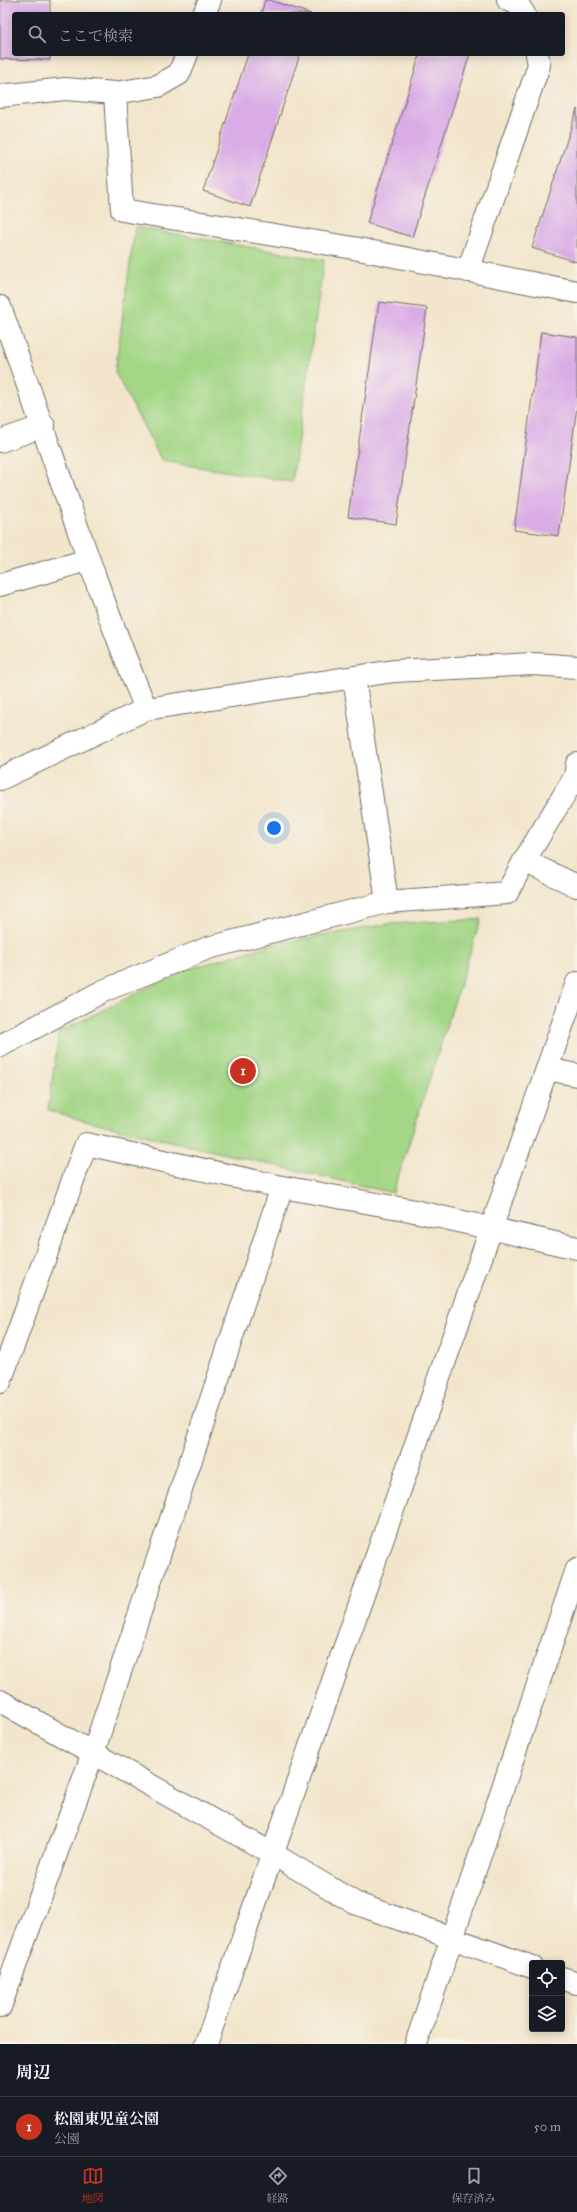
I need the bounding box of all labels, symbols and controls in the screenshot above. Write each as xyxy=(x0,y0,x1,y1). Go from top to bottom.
search box xyxy=(12,12,565,56)
icon: search xyxy=(26,23,48,45)
text: ここで検索 xyxy=(58,27,133,45)
your location xyxy=(264,818,284,838)
pin: 1 xyxy=(230,1056,256,1086)
map controls xyxy=(529,1960,565,2032)
button: locate xyxy=(529,1960,565,1996)
button: layers xyxy=(529,1996,565,2032)
text: 周辺 xyxy=(16,2062,50,2083)
text: 松園東児童公園 xyxy=(54,2110,159,2128)
text: 1 xyxy=(26,2119,32,2135)
text: 50 m xyxy=(534,2119,561,2135)
text: 公園 xyxy=(54,2131,80,2147)
tab: 地図 xyxy=(82,2165,104,2205)
tab: 経路 xyxy=(267,2165,289,2205)
tab: 保存済み xyxy=(452,2165,496,2205)

